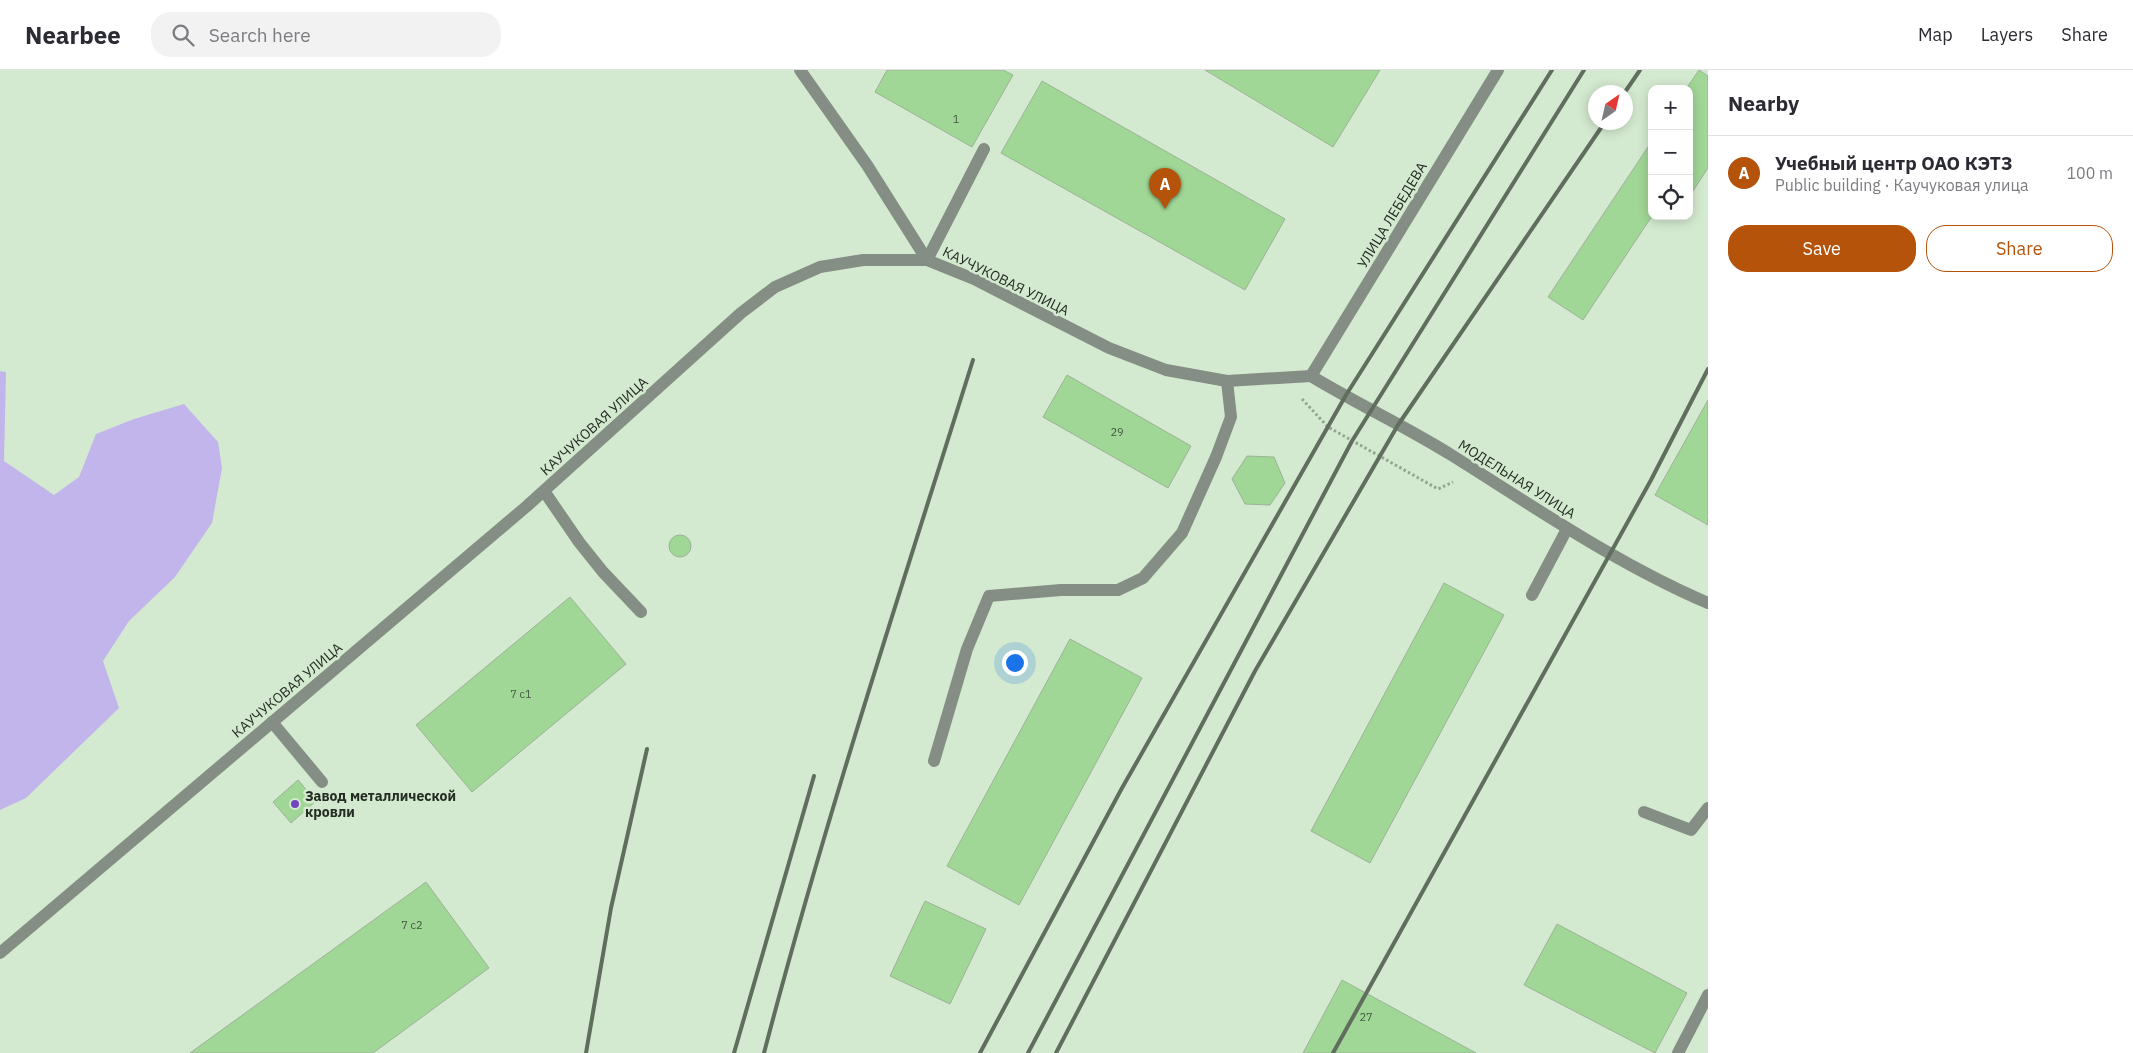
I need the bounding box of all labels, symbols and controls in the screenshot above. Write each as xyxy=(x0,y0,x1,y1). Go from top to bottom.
search box xyxy=(151,12,501,57)
text: Nearbee xyxy=(25,19,121,51)
icon: search xyxy=(169,21,197,49)
text: Search here xyxy=(209,23,311,47)
text: Map xyxy=(1918,23,1953,46)
text: Layers xyxy=(1981,23,2033,46)
text: Share xyxy=(2061,23,2108,46)
north arrow xyxy=(1588,85,1633,130)
map controls xyxy=(1648,85,1693,220)
button: + xyxy=(1648,85,1693,130)
text: Nearby xyxy=(1728,89,1799,117)
house number: 1 xyxy=(953,112,960,126)
button: − xyxy=(1648,130,1693,175)
text: Учебный центр ОАО КЭТЗ xyxy=(1775,151,2012,175)
street label: УЛИЦА ЛЕБЕДЕВА xyxy=(1353,159,1431,271)
text: A xyxy=(1739,163,1749,183)
text: 100 m xyxy=(2066,163,2113,183)
pin: A xyxy=(1149,168,1181,209)
button: locate xyxy=(1648,175,1693,220)
text: Public building · Каучуковая улица xyxy=(1775,175,2029,195)
button: Save xyxy=(1728,225,1916,272)
button: Share xyxy=(1926,225,2113,272)
street label: КАУЧУКОВАЯ УЛИЦА xyxy=(940,242,1072,320)
street label: КАУЧУКОВАЯ УЛИЦА xyxy=(536,373,652,479)
house number: 29 xyxy=(1110,425,1124,439)
street label: МОДЕЛЬНАЯ УЛИЦА xyxy=(1455,436,1579,522)
street label: КАУЧУКОВАЯ УЛИЦА xyxy=(228,638,346,742)
your location xyxy=(1002,650,1028,676)
house number: 7 с1 xyxy=(510,687,532,701)
place label: Завод металлической кровли xyxy=(305,787,456,821)
marker: Завод металлической кровли xyxy=(289,798,301,810)
house number: 7 с2 xyxy=(401,918,423,932)
house number: 27 xyxy=(1359,1010,1373,1024)

